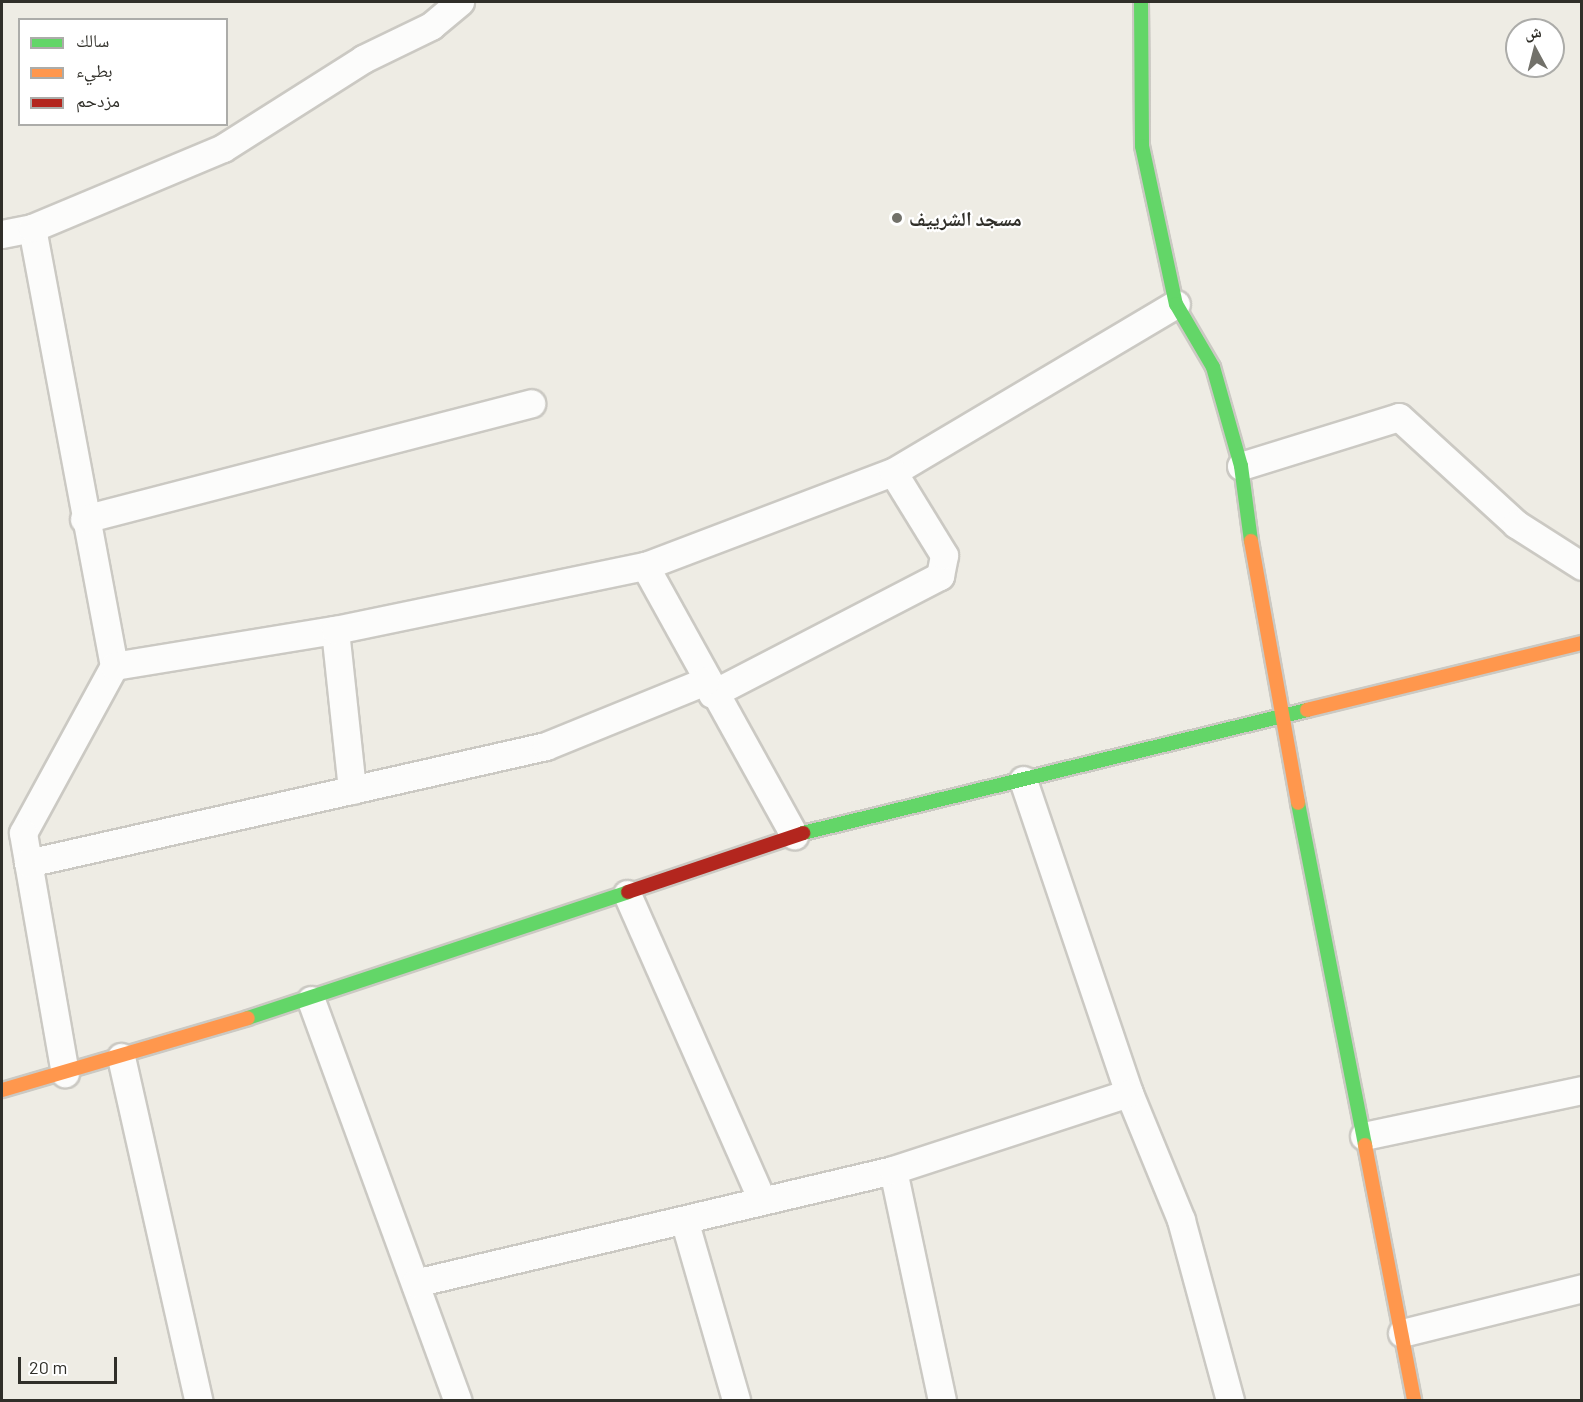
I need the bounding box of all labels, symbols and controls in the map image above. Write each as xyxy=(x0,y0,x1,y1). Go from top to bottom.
legend xyxy=(18,18,228,126)
north arrow xyxy=(1505,18,1565,78)
text: ش xyxy=(1523,21,1543,42)
text: سالك xyxy=(76,29,109,51)
text: بطيء xyxy=(76,59,113,81)
text: مزدحم xyxy=(76,89,120,111)
place label: مسجد الشرييف xyxy=(909,206,1022,230)
marker: مسجد الشرييف xyxy=(890,211,904,225)
scale bar xyxy=(21,1345,120,1383)
text: 20 m xyxy=(29,1356,67,1378)

